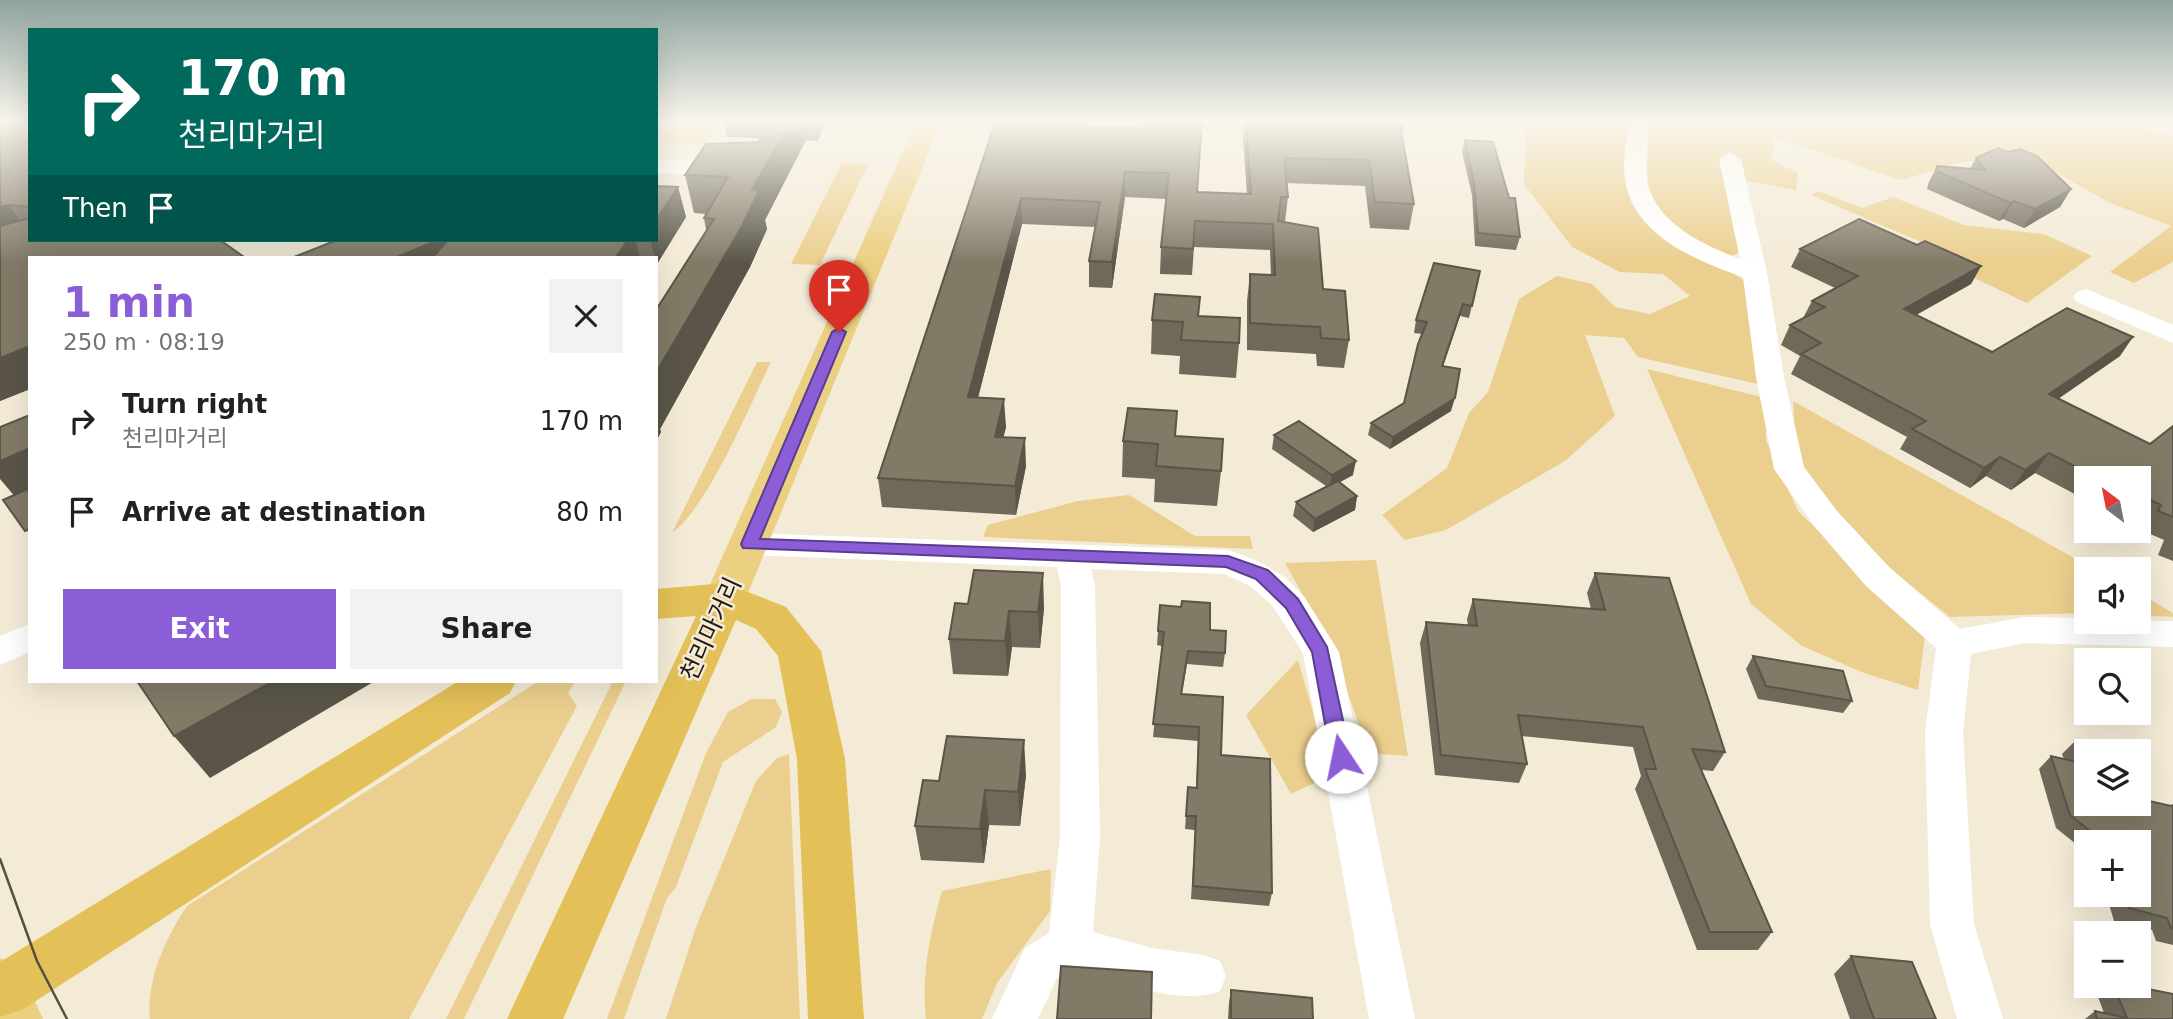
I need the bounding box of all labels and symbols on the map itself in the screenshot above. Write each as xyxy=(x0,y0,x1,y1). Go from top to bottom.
pin xyxy=(809,260,869,332)
north arrow xyxy=(2074,466,2151,542)
street label: 천리마거리 xyxy=(675,573,747,685)
position arrow xyxy=(1304,720,1378,794)

